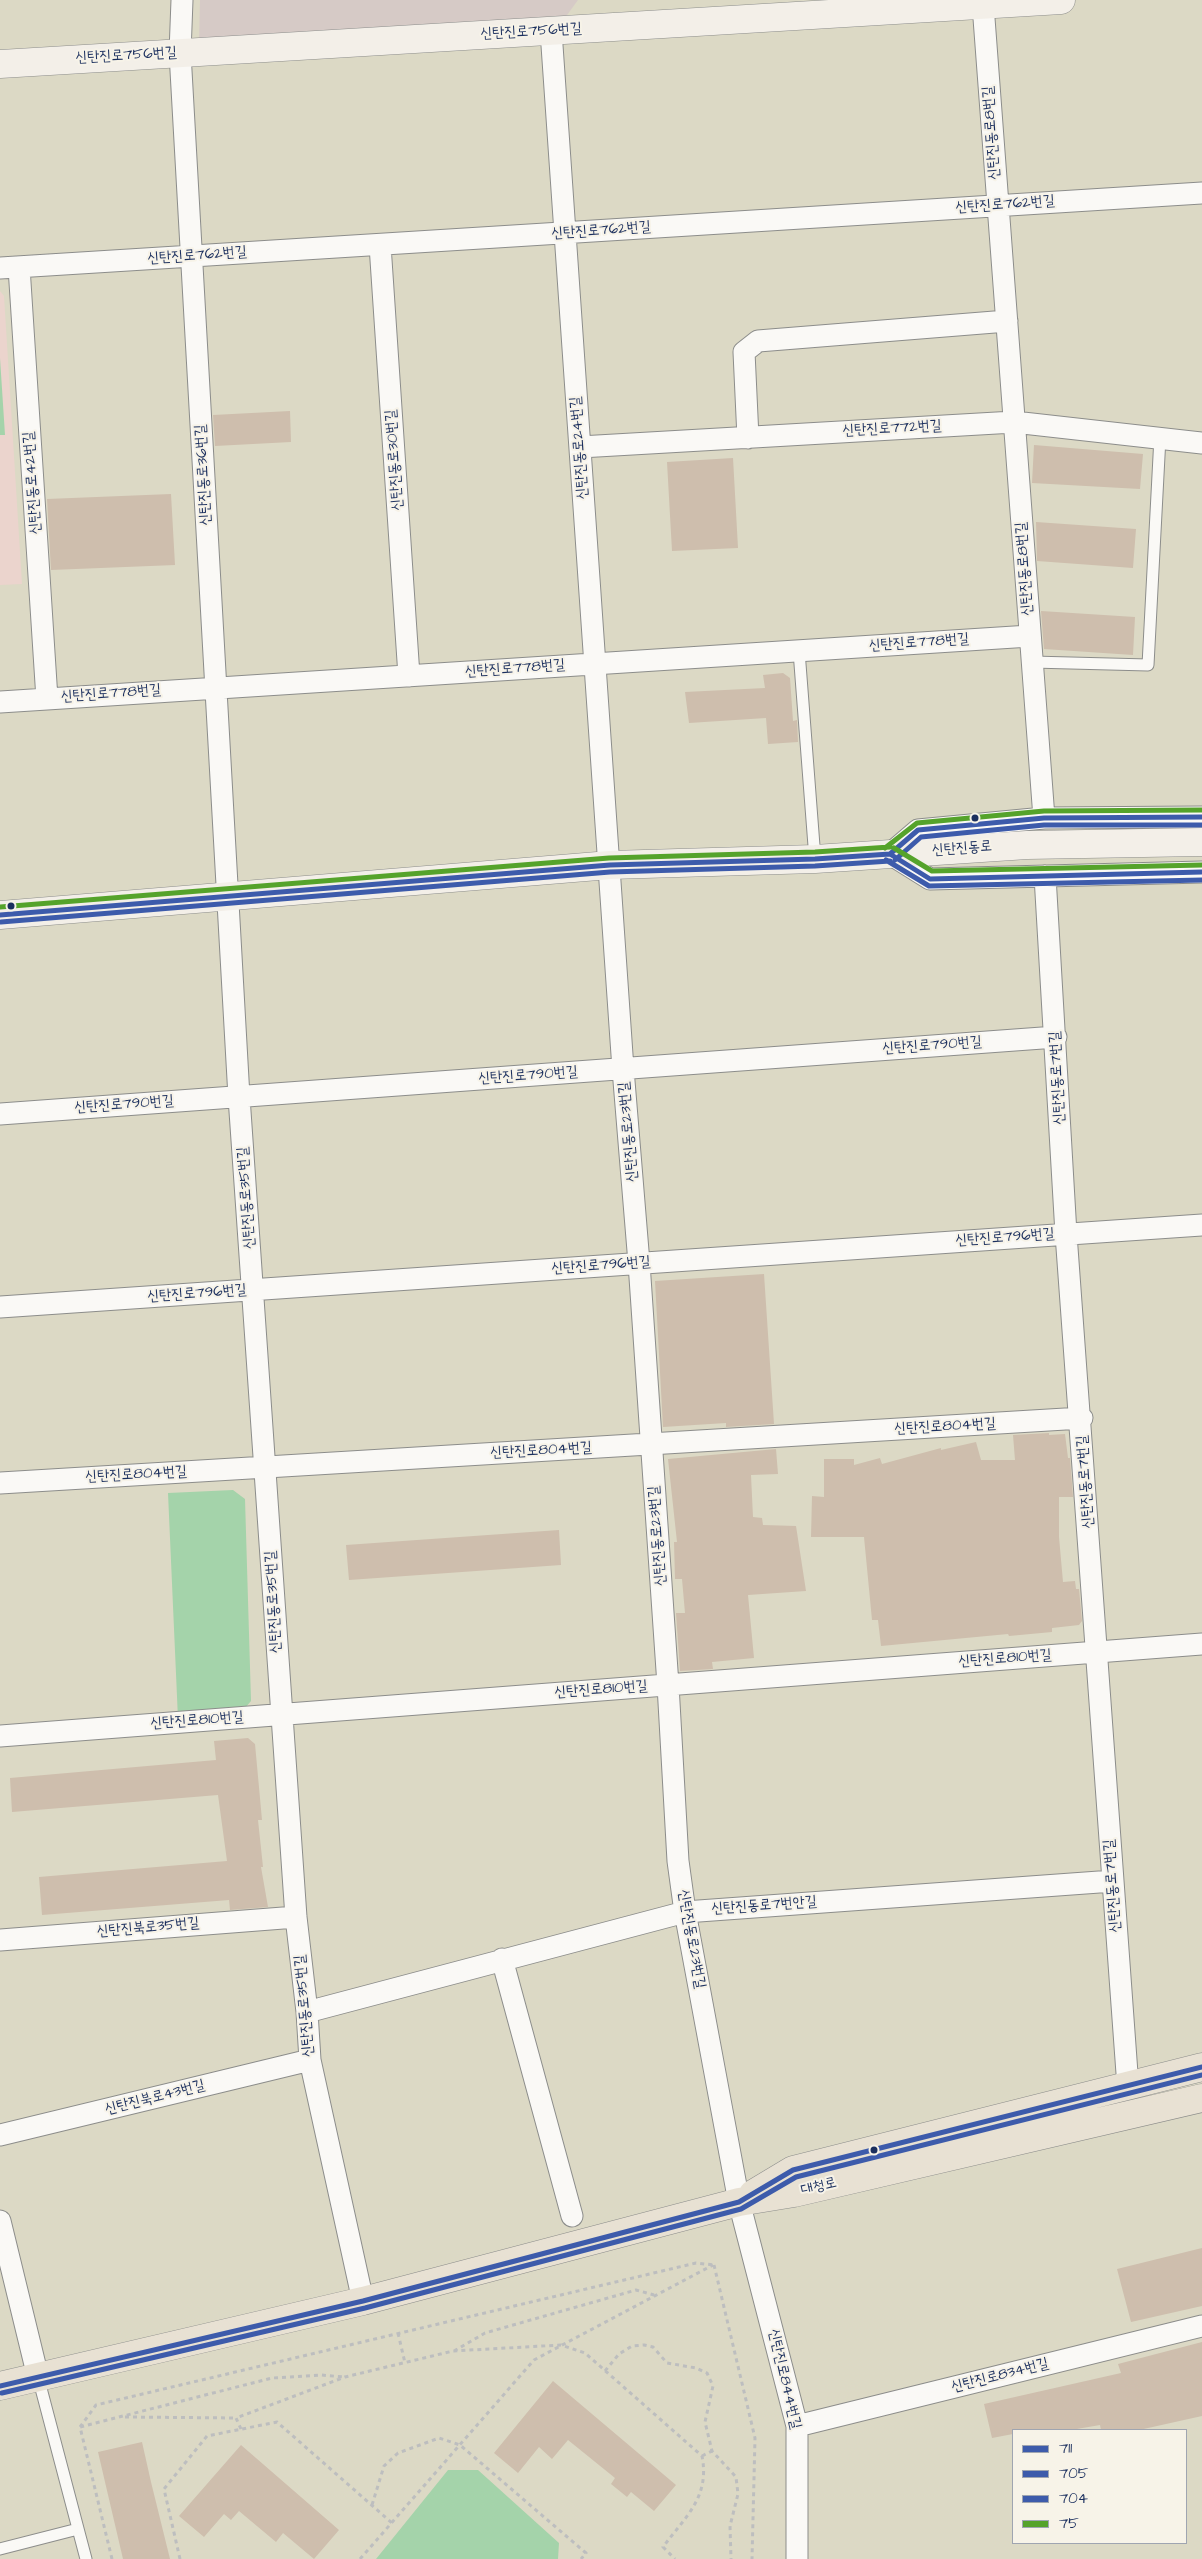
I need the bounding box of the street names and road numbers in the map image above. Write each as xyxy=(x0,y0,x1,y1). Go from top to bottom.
street label: 신탄진로756번길 xyxy=(480,20,582,44)
street label: 신탄진로756번길 xyxy=(75,44,177,68)
street label: 신탄진동로8번길 xyxy=(980,85,1004,181)
street label: 신탄진로762번길 xyxy=(955,193,1055,217)
street label: 신탄진로762번길 xyxy=(551,219,651,243)
street label: 신탄진로762번길 xyxy=(147,244,247,268)
street label: 신탄진동로24번길 xyxy=(567,396,593,500)
street label: 신탄진동로30번길 xyxy=(382,409,408,511)
street label: 신탄진로772번길 xyxy=(842,417,942,441)
street label: 신탄진동로36번길 xyxy=(192,424,216,526)
street label: 신탄진동로42번길 xyxy=(20,431,46,535)
street label: 신탄진동로8번길 xyxy=(1013,521,1037,617)
street label: 신탄진로778번길 xyxy=(868,631,970,655)
street label: 신탄진로778번길 xyxy=(464,657,566,681)
street label: 신탄진로778번길 xyxy=(60,682,162,706)
street label: 신탄진동로 xyxy=(931,838,993,860)
street label: 신탄진동로7번길 xyxy=(1047,1031,1069,1125)
street label: 신탄진로790번길 xyxy=(882,1034,982,1058)
street label: 신탄진로790번길 xyxy=(478,1064,578,1088)
street label: 신탄진동로23번길 xyxy=(616,1081,642,1183)
street label: 신탄진로790번길 xyxy=(74,1093,174,1117)
street label: 신탄진동로35번길 xyxy=(234,1146,260,1250)
street label: 신탄진로796번길 xyxy=(955,1226,1055,1250)
street label: 신탄진로796번길 xyxy=(551,1254,651,1278)
street label: 신탄진로796번길 xyxy=(147,1282,247,1306)
street label: 신탄진로804번길 xyxy=(894,1415,996,1439)
street label: 신탄진동로7번길 xyxy=(1074,1435,1098,1529)
street label: 신탄진로804번길 xyxy=(490,1439,592,1463)
street label: 신탄진로804번길 xyxy=(85,1463,187,1487)
street label: 신탄진동로23번길 xyxy=(646,1485,670,1587)
street label: 신탄진동로35번길 xyxy=(262,1550,286,1654)
street label: 신탄진로810번길 xyxy=(958,1647,1052,1671)
street label: 신탄진로810번길 xyxy=(554,1678,648,1702)
street label: 신탄진로810번길 xyxy=(150,1709,244,1733)
street label: 신탄진동로7번길 xyxy=(1101,1839,1125,1933)
street label: 신탄진동로23번길 xyxy=(673,1888,709,1990)
street label: 신탄진동로7번안길 xyxy=(711,1893,817,1919)
street label: 신탄진북로35번길 xyxy=(96,1915,200,1941)
street label: 신탄진동로35번길 xyxy=(292,1954,318,2058)
street label: 신탄진북로43번길 xyxy=(103,2077,207,2119)
street label: 대청로 xyxy=(799,2174,839,2200)
street label: 신탄진로844번길 xyxy=(764,2327,804,2431)
street label: 신탄진로834번길 xyxy=(949,2355,1051,2397)

